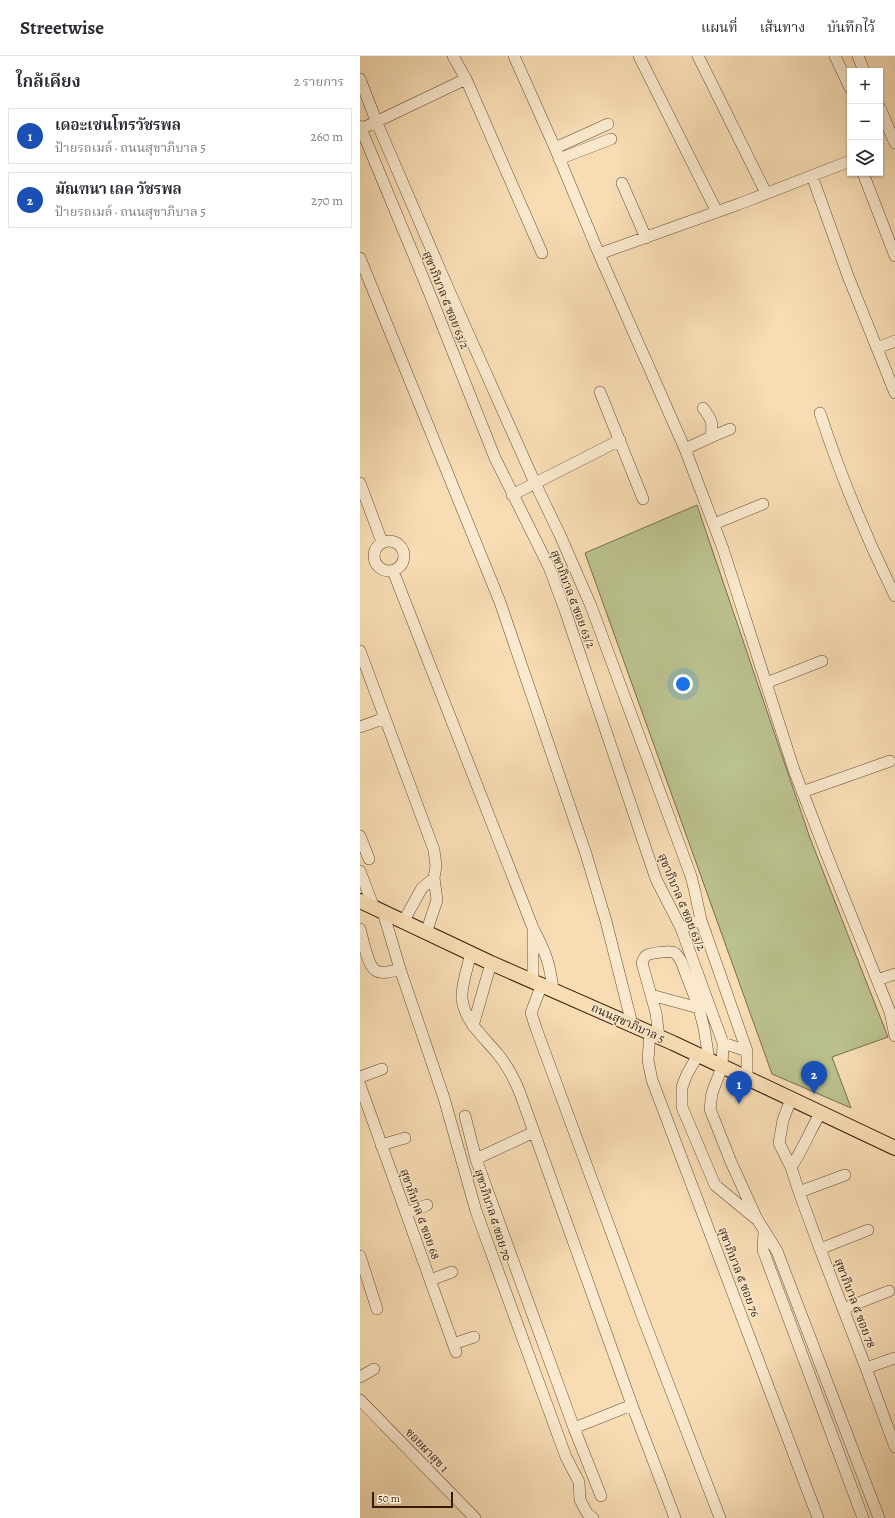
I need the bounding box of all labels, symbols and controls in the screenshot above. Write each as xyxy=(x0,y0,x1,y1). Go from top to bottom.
text: Streetwise xyxy=(20,15,104,41)
text: แผนที่ xyxy=(701,18,738,37)
text: เส้นทาง xyxy=(760,18,805,37)
text: บันทึกไว้ xyxy=(827,18,875,37)
map controls xyxy=(847,68,883,176)
button: + xyxy=(847,68,883,104)
text: ใกล้เคียง xyxy=(16,70,81,93)
text: 2 รายการ xyxy=(294,73,344,90)
button: − xyxy=(847,104,883,140)
text: เดอะเซนโทรวัชรพล xyxy=(55,115,181,135)
text: 1 xyxy=(28,128,32,145)
text: 260 m xyxy=(310,128,343,145)
text: ป้ายรถเมล์ · ถนนสุขาภิบาล 5 xyxy=(55,139,206,156)
button: layers xyxy=(847,140,883,176)
text: มัณฑนา เลค วัชรพล xyxy=(55,179,182,199)
text: 2 xyxy=(27,192,33,209)
text: 270 m xyxy=(311,192,343,209)
text: ป้ายรถเมล์ · ถนนสุขาภิบาล 5 xyxy=(55,203,206,220)
street label: สุขาภิบาล ๕ ซอย 63/2 xyxy=(419,249,473,352)
street label: สุขาภิบาล ๕ ซอย 63/2 xyxy=(547,547,599,651)
your location xyxy=(673,674,693,694)
street label: สุขาภิบาล ๕ ซอย 63/2 xyxy=(654,851,710,953)
street label: ถนนสุขาภิบาล 5 xyxy=(589,1000,667,1046)
pin: 2 xyxy=(801,1061,827,1094)
pin: 1 xyxy=(726,1071,752,1104)
street label: สุขาภิบาล ๕ ซอย 68 xyxy=(396,1166,444,1262)
street label: สุขาภิบาล ๕ ซอย 70 xyxy=(471,1167,515,1263)
street label: สุขาภิบาล ๕ ซอย 76 xyxy=(715,1225,764,1319)
street label: สุขาภิบาล ๕ ซอย 78 xyxy=(831,1256,880,1350)
street label: ซอยผาสุข 1 xyxy=(402,1424,452,1476)
scale bar xyxy=(372,1490,453,1509)
text: 50 m xyxy=(378,1491,400,1506)

